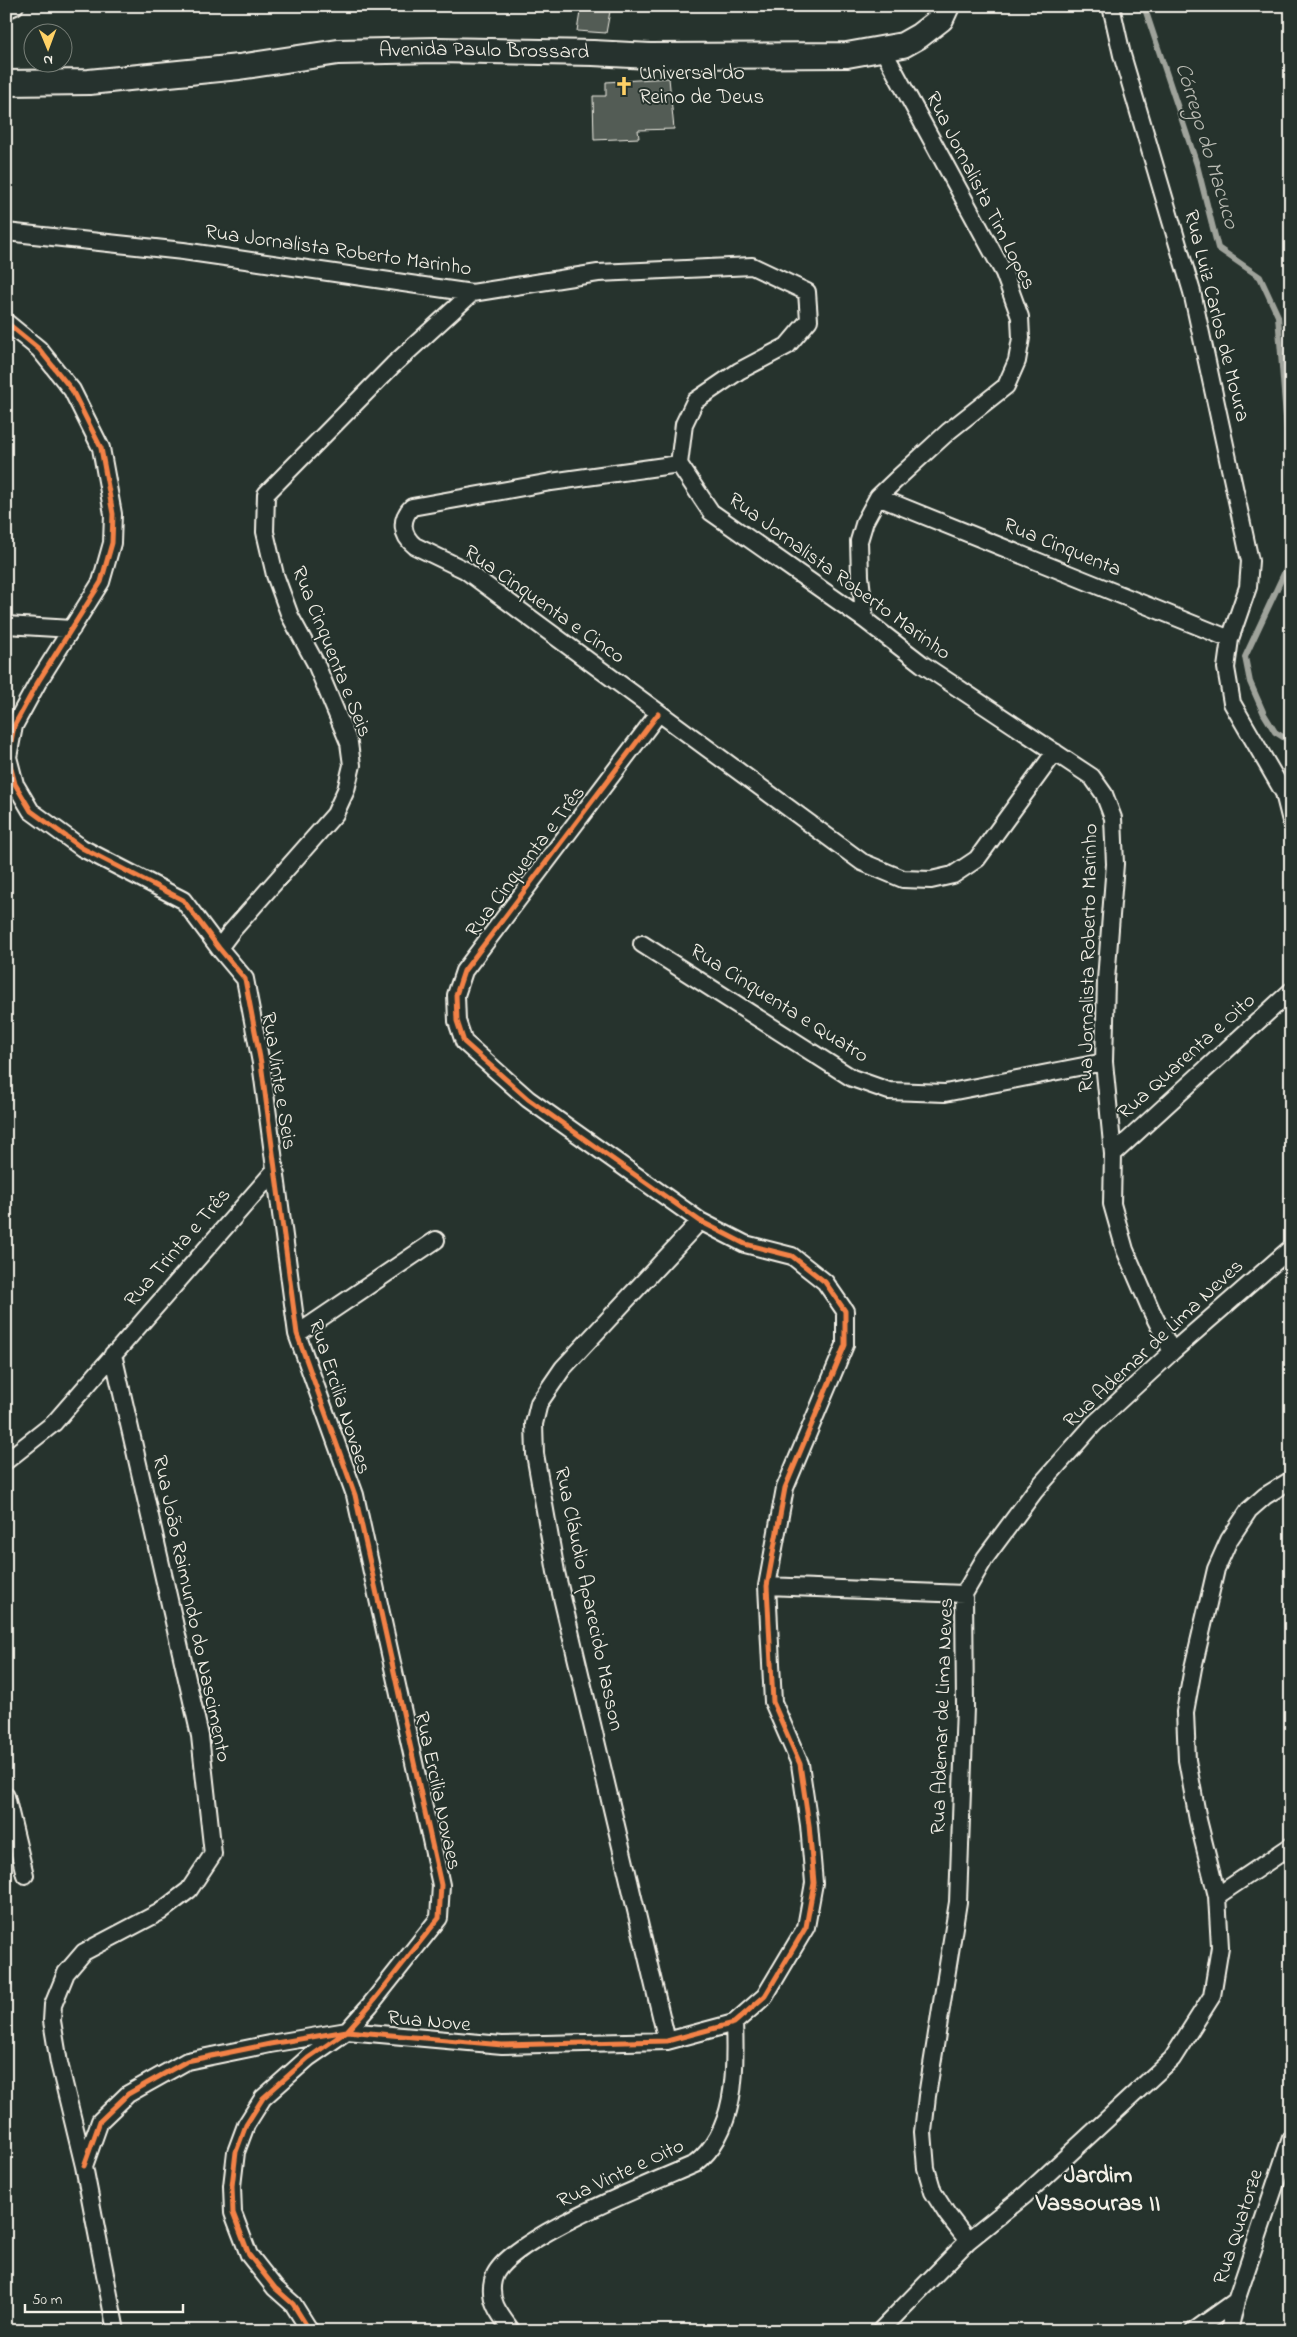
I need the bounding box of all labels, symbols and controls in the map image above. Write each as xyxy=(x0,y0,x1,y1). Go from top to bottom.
north arrow xyxy=(22,22,72,72)
street label: Avenida Paulo Brossard xyxy=(379,35,590,68)
text: N xyxy=(43,49,53,70)
place label: Universal do Reino de Deus xyxy=(639,59,764,113)
water label: Córrego do Macuco xyxy=(1166,59,1247,234)
church icon: Universal do Reino de Deus xyxy=(613,75,635,97)
street label: Rua Jornalista Tim Lopes xyxy=(917,87,1043,295)
street label: Rua Luiz Carlos de Moura xyxy=(1175,207,1257,425)
street label: Rua Jornalista Roberto Marinho xyxy=(203,217,473,285)
street label: Rua Jornalista Roberto Marinho xyxy=(721,486,957,668)
street label: Rua Cinquenta xyxy=(999,511,1125,585)
street label: Rua Cinquenta e Cinco xyxy=(457,538,631,672)
street label: Rua Cinquenta e Seis xyxy=(283,562,379,742)
street label: Rua Cinquenta e Três xyxy=(459,780,593,944)
street label: Rua Jornalista Roberto Marinho xyxy=(1072,823,1106,1093)
street label: Rua Cinquenta e Quatro xyxy=(684,937,874,1071)
street label: Rua Quarenta e Oito xyxy=(1111,987,1263,1127)
street label: Rua Vinte e Seis xyxy=(252,1010,304,1152)
street label: Rua Trinta e Três xyxy=(118,1182,238,1314)
street label: Rua Ademar de Lima Neves xyxy=(1057,1252,1251,1436)
street label: Rua Ercilia Novaes xyxy=(300,1316,378,1478)
street label: Rua João Raimundo do Nascimento xyxy=(144,1453,238,1765)
street label: Rua Cláudio Aparecido Masson xyxy=(545,1464,631,1734)
street label: Rua Ademar de Lima Neves xyxy=(924,1597,962,1835)
street label: Rua Ercilia Novaes xyxy=(406,1709,468,1873)
street label: Rua Nove xyxy=(386,2003,472,2041)
street label: Rua Vinte e Oito xyxy=(553,2131,690,2217)
district label: Jardim Vassouras II xyxy=(1035,2159,1160,2222)
street label: Rua Quatorze xyxy=(1206,2165,1272,2289)
scale bar xyxy=(25,2282,182,2314)
text: 50 m xyxy=(32,2289,63,2311)

